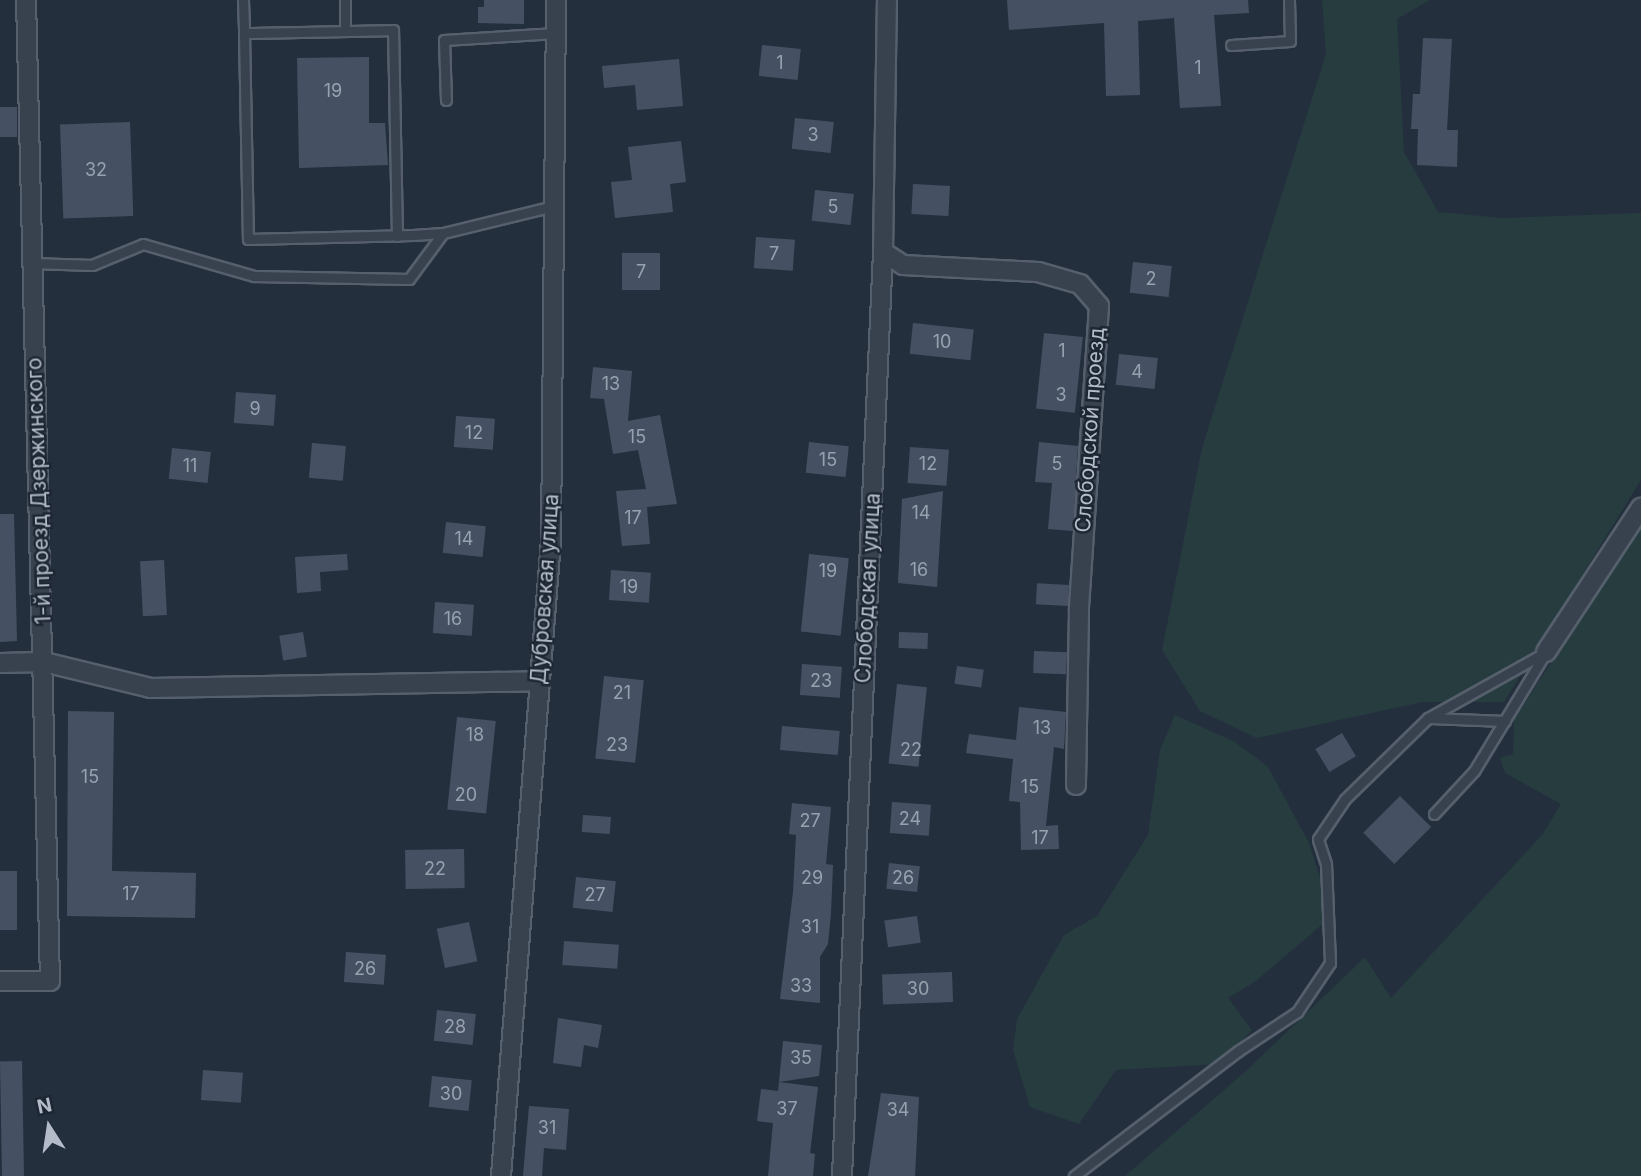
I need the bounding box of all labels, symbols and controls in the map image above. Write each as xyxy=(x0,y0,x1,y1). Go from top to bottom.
house number: 1 xyxy=(776,52,784,74)
house number: 1 xyxy=(1194,57,1202,79)
house number: 19 xyxy=(324,80,342,102)
house number: 3 xyxy=(807,124,819,146)
house number: 32 xyxy=(85,159,107,181)
house number: 5 xyxy=(828,196,838,218)
house number: 7 xyxy=(769,243,779,265)
house number: 7 xyxy=(636,261,646,283)
house number: 2 xyxy=(1146,268,1156,290)
street label: Слободской проезд xyxy=(1070,327,1110,533)
house number: 10 xyxy=(933,331,951,353)
house number: 1 xyxy=(1058,340,1066,362)
street label: 1-й проезд Дзержинского xyxy=(22,357,56,625)
house number: 4 xyxy=(1131,361,1143,383)
house number: 13 xyxy=(602,373,620,395)
house number: 3 xyxy=(1055,384,1067,406)
house number: 9 xyxy=(249,398,261,420)
house number: 12 xyxy=(465,422,483,444)
house number: 15 xyxy=(628,426,646,448)
house number: 15 xyxy=(819,449,837,471)
house number: 12 xyxy=(919,453,937,475)
house number: 5 xyxy=(1052,453,1062,475)
house number: 11 xyxy=(183,455,197,477)
street label: Слободская улица xyxy=(850,492,886,684)
street label: Дубровская улица xyxy=(526,493,564,685)
house number: 14 xyxy=(912,502,930,524)
house number: 17 xyxy=(624,507,642,529)
house number: 14 xyxy=(455,528,473,550)
house number: 16 xyxy=(910,559,928,581)
house number: 19 xyxy=(819,560,837,582)
house number: 19 xyxy=(620,576,638,598)
house number: 16 xyxy=(444,608,462,630)
house number: 23 xyxy=(810,670,832,692)
house number: 21 xyxy=(613,682,631,704)
house number: 13 xyxy=(1033,717,1051,739)
house number: 18 xyxy=(466,724,484,746)
house number: 23 xyxy=(606,734,628,756)
house number: 22 xyxy=(900,739,922,761)
house number: 15 xyxy=(81,766,99,788)
house number: 15 xyxy=(1021,776,1039,798)
house number: 20 xyxy=(455,784,477,806)
house number: 24 xyxy=(899,808,921,830)
house number: 27 xyxy=(799,810,821,832)
house number: 17 xyxy=(1031,827,1049,849)
house number: 22 xyxy=(424,858,446,880)
house number: 29 xyxy=(801,867,823,889)
house number: 26 xyxy=(892,867,914,889)
house number: 17 xyxy=(122,883,140,905)
house number: 27 xyxy=(584,884,606,906)
house number: 31 xyxy=(801,916,819,938)
house number: 26 xyxy=(354,958,376,980)
house number: 33 xyxy=(790,975,812,997)
house number: 30 xyxy=(907,978,929,1000)
house number: 28 xyxy=(444,1016,466,1038)
house number: 35 xyxy=(790,1047,812,1069)
house number: 30 xyxy=(440,1083,462,1105)
north arrow xyxy=(14,1092,84,1162)
text: N xyxy=(35,1093,54,1119)
house number: 37 xyxy=(776,1098,798,1120)
house number: 34 xyxy=(887,1099,909,1121)
house number: 31 xyxy=(538,1117,556,1139)

